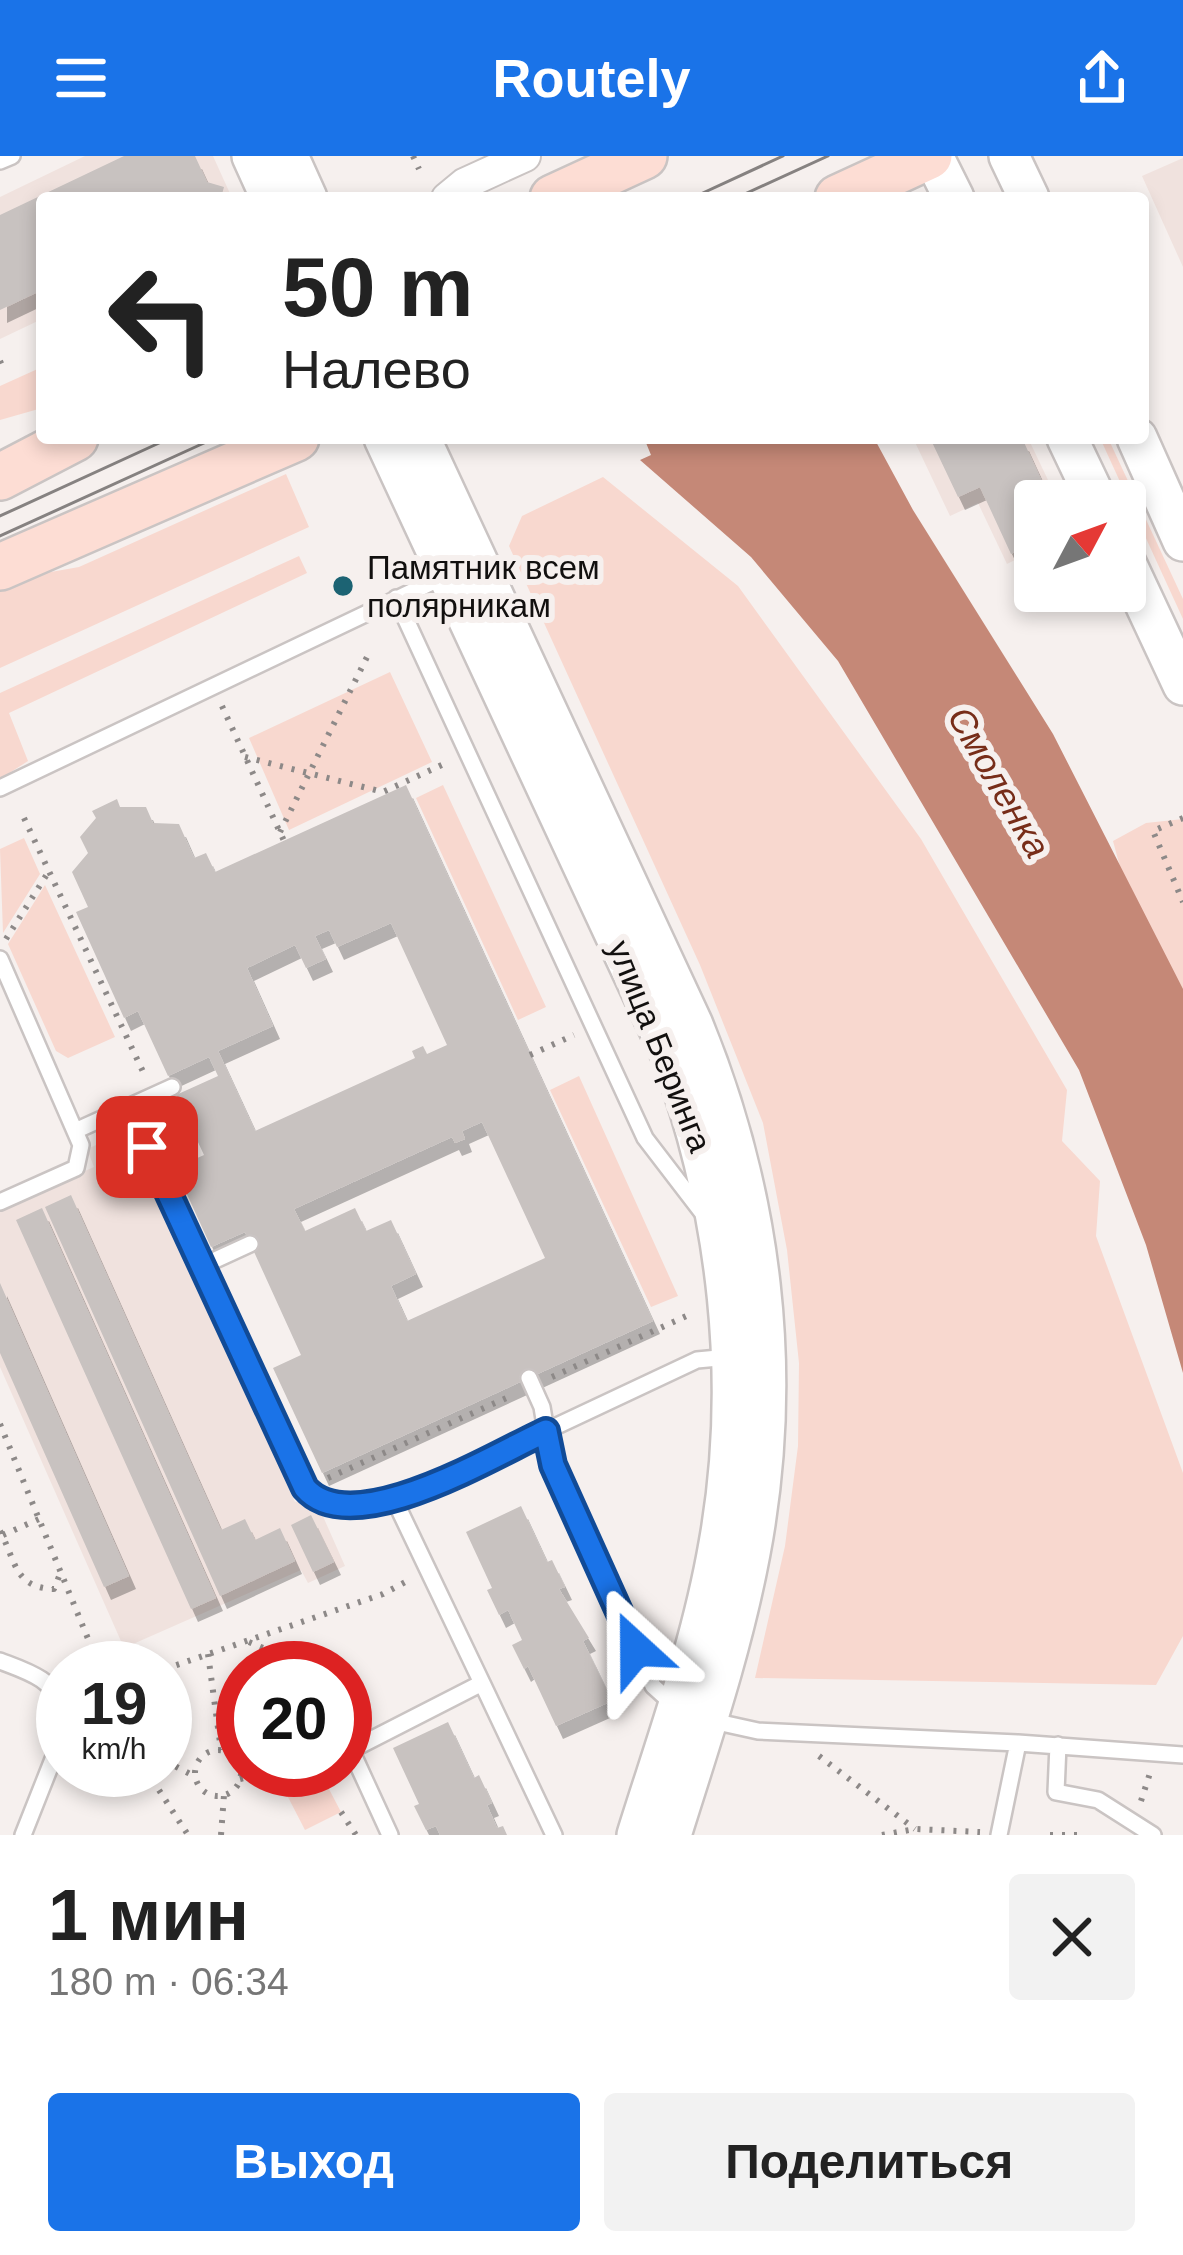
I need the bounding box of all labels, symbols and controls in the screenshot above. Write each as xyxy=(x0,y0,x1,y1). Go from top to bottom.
icon: menu xyxy=(48,45,114,111)
icon: share xyxy=(1069,45,1135,111)
text: Routely xyxy=(492,48,691,108)
icon: left xyxy=(84,240,240,396)
text: 50 m xyxy=(282,240,473,334)
text: Налево xyxy=(282,339,471,399)
north arrow xyxy=(1014,480,1146,612)
map controls xyxy=(1014,480,1146,612)
place label: Памятник всем полярникам xyxy=(367,549,600,624)
marker: Памятник всем полярникам xyxy=(330,573,356,599)
water label: Смоленка xyxy=(939,699,1059,865)
street label: улица Беринга xyxy=(601,935,719,1158)
pin xyxy=(96,1096,198,1198)
icon: arrive xyxy=(114,1114,180,1180)
position arrow xyxy=(573,1586,699,1712)
speed limit sign: 20 xyxy=(216,1641,372,1797)
text: 19 xyxy=(81,1670,147,1737)
text: km/h xyxy=(81,1732,147,1765)
button: close xyxy=(1009,1874,1135,2000)
text: 1 мин xyxy=(48,1875,249,1955)
text: 180 m · 06:34 xyxy=(48,1960,289,2003)
button: Выход xyxy=(48,2093,580,2231)
button: Поделиться xyxy=(604,2093,1135,2231)

